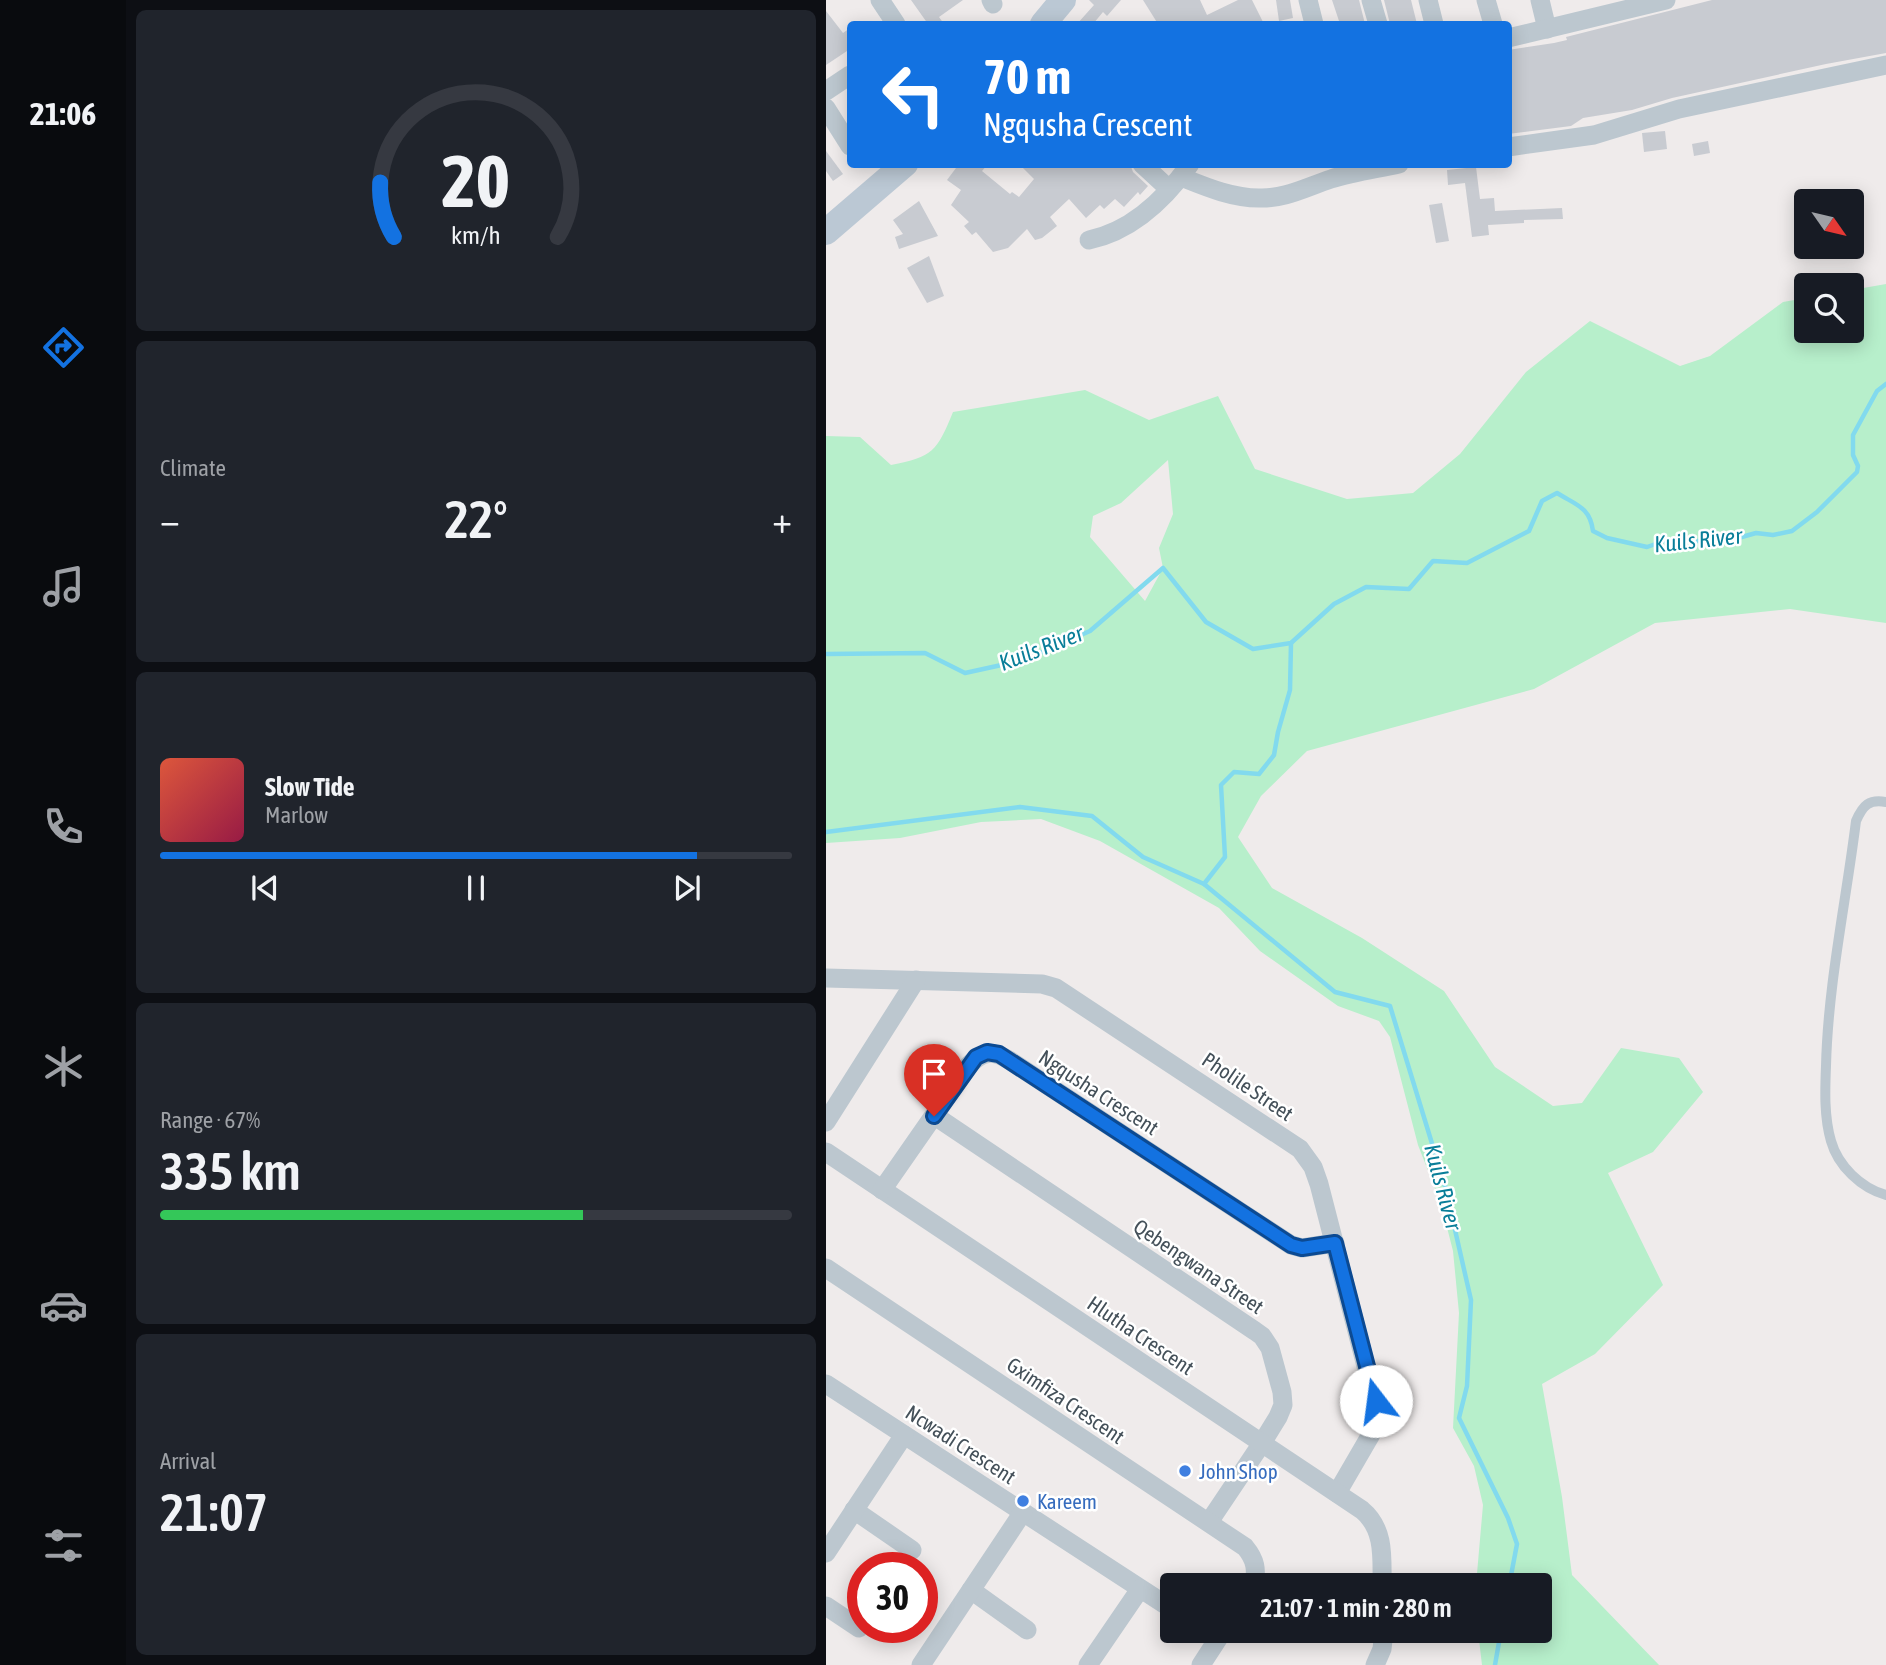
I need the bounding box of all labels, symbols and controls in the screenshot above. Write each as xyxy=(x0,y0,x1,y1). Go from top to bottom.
text: 70 m xyxy=(983,48,1071,104)
icon: left xyxy=(868,49,959,140)
text: 21:06 xyxy=(30,95,96,132)
text: Ngqusha Crescent xyxy=(983,106,1192,143)
text: 20 xyxy=(442,139,510,222)
north arrow xyxy=(1794,189,1864,259)
map controls xyxy=(1794,189,1864,343)
text: km/h xyxy=(451,220,501,248)
button: search xyxy=(1794,273,1864,343)
icon: directions xyxy=(39,323,88,372)
text: Climate xyxy=(160,455,226,481)
text: 22° xyxy=(444,489,508,549)
text: − xyxy=(160,498,180,541)
text: + xyxy=(772,498,792,541)
water label: Kuils River xyxy=(1653,522,1744,558)
icon: music xyxy=(39,562,88,611)
water label: Kuils River xyxy=(995,620,1088,676)
text: Slow Tide xyxy=(265,772,355,802)
icon: phone xyxy=(39,802,88,851)
text: Marlow xyxy=(265,802,328,828)
icon: previous xyxy=(246,869,284,907)
icon: pause xyxy=(457,869,495,907)
icon: next xyxy=(668,869,706,907)
icon: climate xyxy=(39,1042,88,1091)
pin xyxy=(904,1044,964,1116)
street label: Ngqusha Crescent xyxy=(1035,1045,1163,1139)
street label: Pholile Street xyxy=(1198,1047,1298,1125)
icon: arrive xyxy=(915,1055,953,1093)
text: Range · 67% xyxy=(160,1107,260,1133)
text: 335 km xyxy=(160,1141,301,1201)
water label: Kuils River xyxy=(1419,1141,1467,1234)
street label: Qebengwana Street xyxy=(1129,1214,1269,1318)
icon: car xyxy=(39,1281,88,1330)
street label: Hlutha Crescent xyxy=(1083,1291,1199,1379)
street label: Gximfiza Crescent xyxy=(1003,1352,1129,1448)
position arrow xyxy=(1339,1364,1413,1438)
street label: Ncwadi Crescent xyxy=(902,1400,1020,1488)
text: Arrival xyxy=(160,1448,216,1474)
place label: John Shop xyxy=(1199,1459,1278,1483)
marker: John Shop xyxy=(1177,1463,1193,1479)
text: 21:07 xyxy=(160,1482,268,1542)
place label: Kareem xyxy=(1037,1489,1097,1513)
marker: Kareem xyxy=(1015,1493,1031,1509)
icon: filters xyxy=(39,1521,88,1570)
speed limit sign: 30 xyxy=(847,1552,938,1643)
text: 21:07 · 1 min · 280 m xyxy=(1260,1593,1452,1623)

